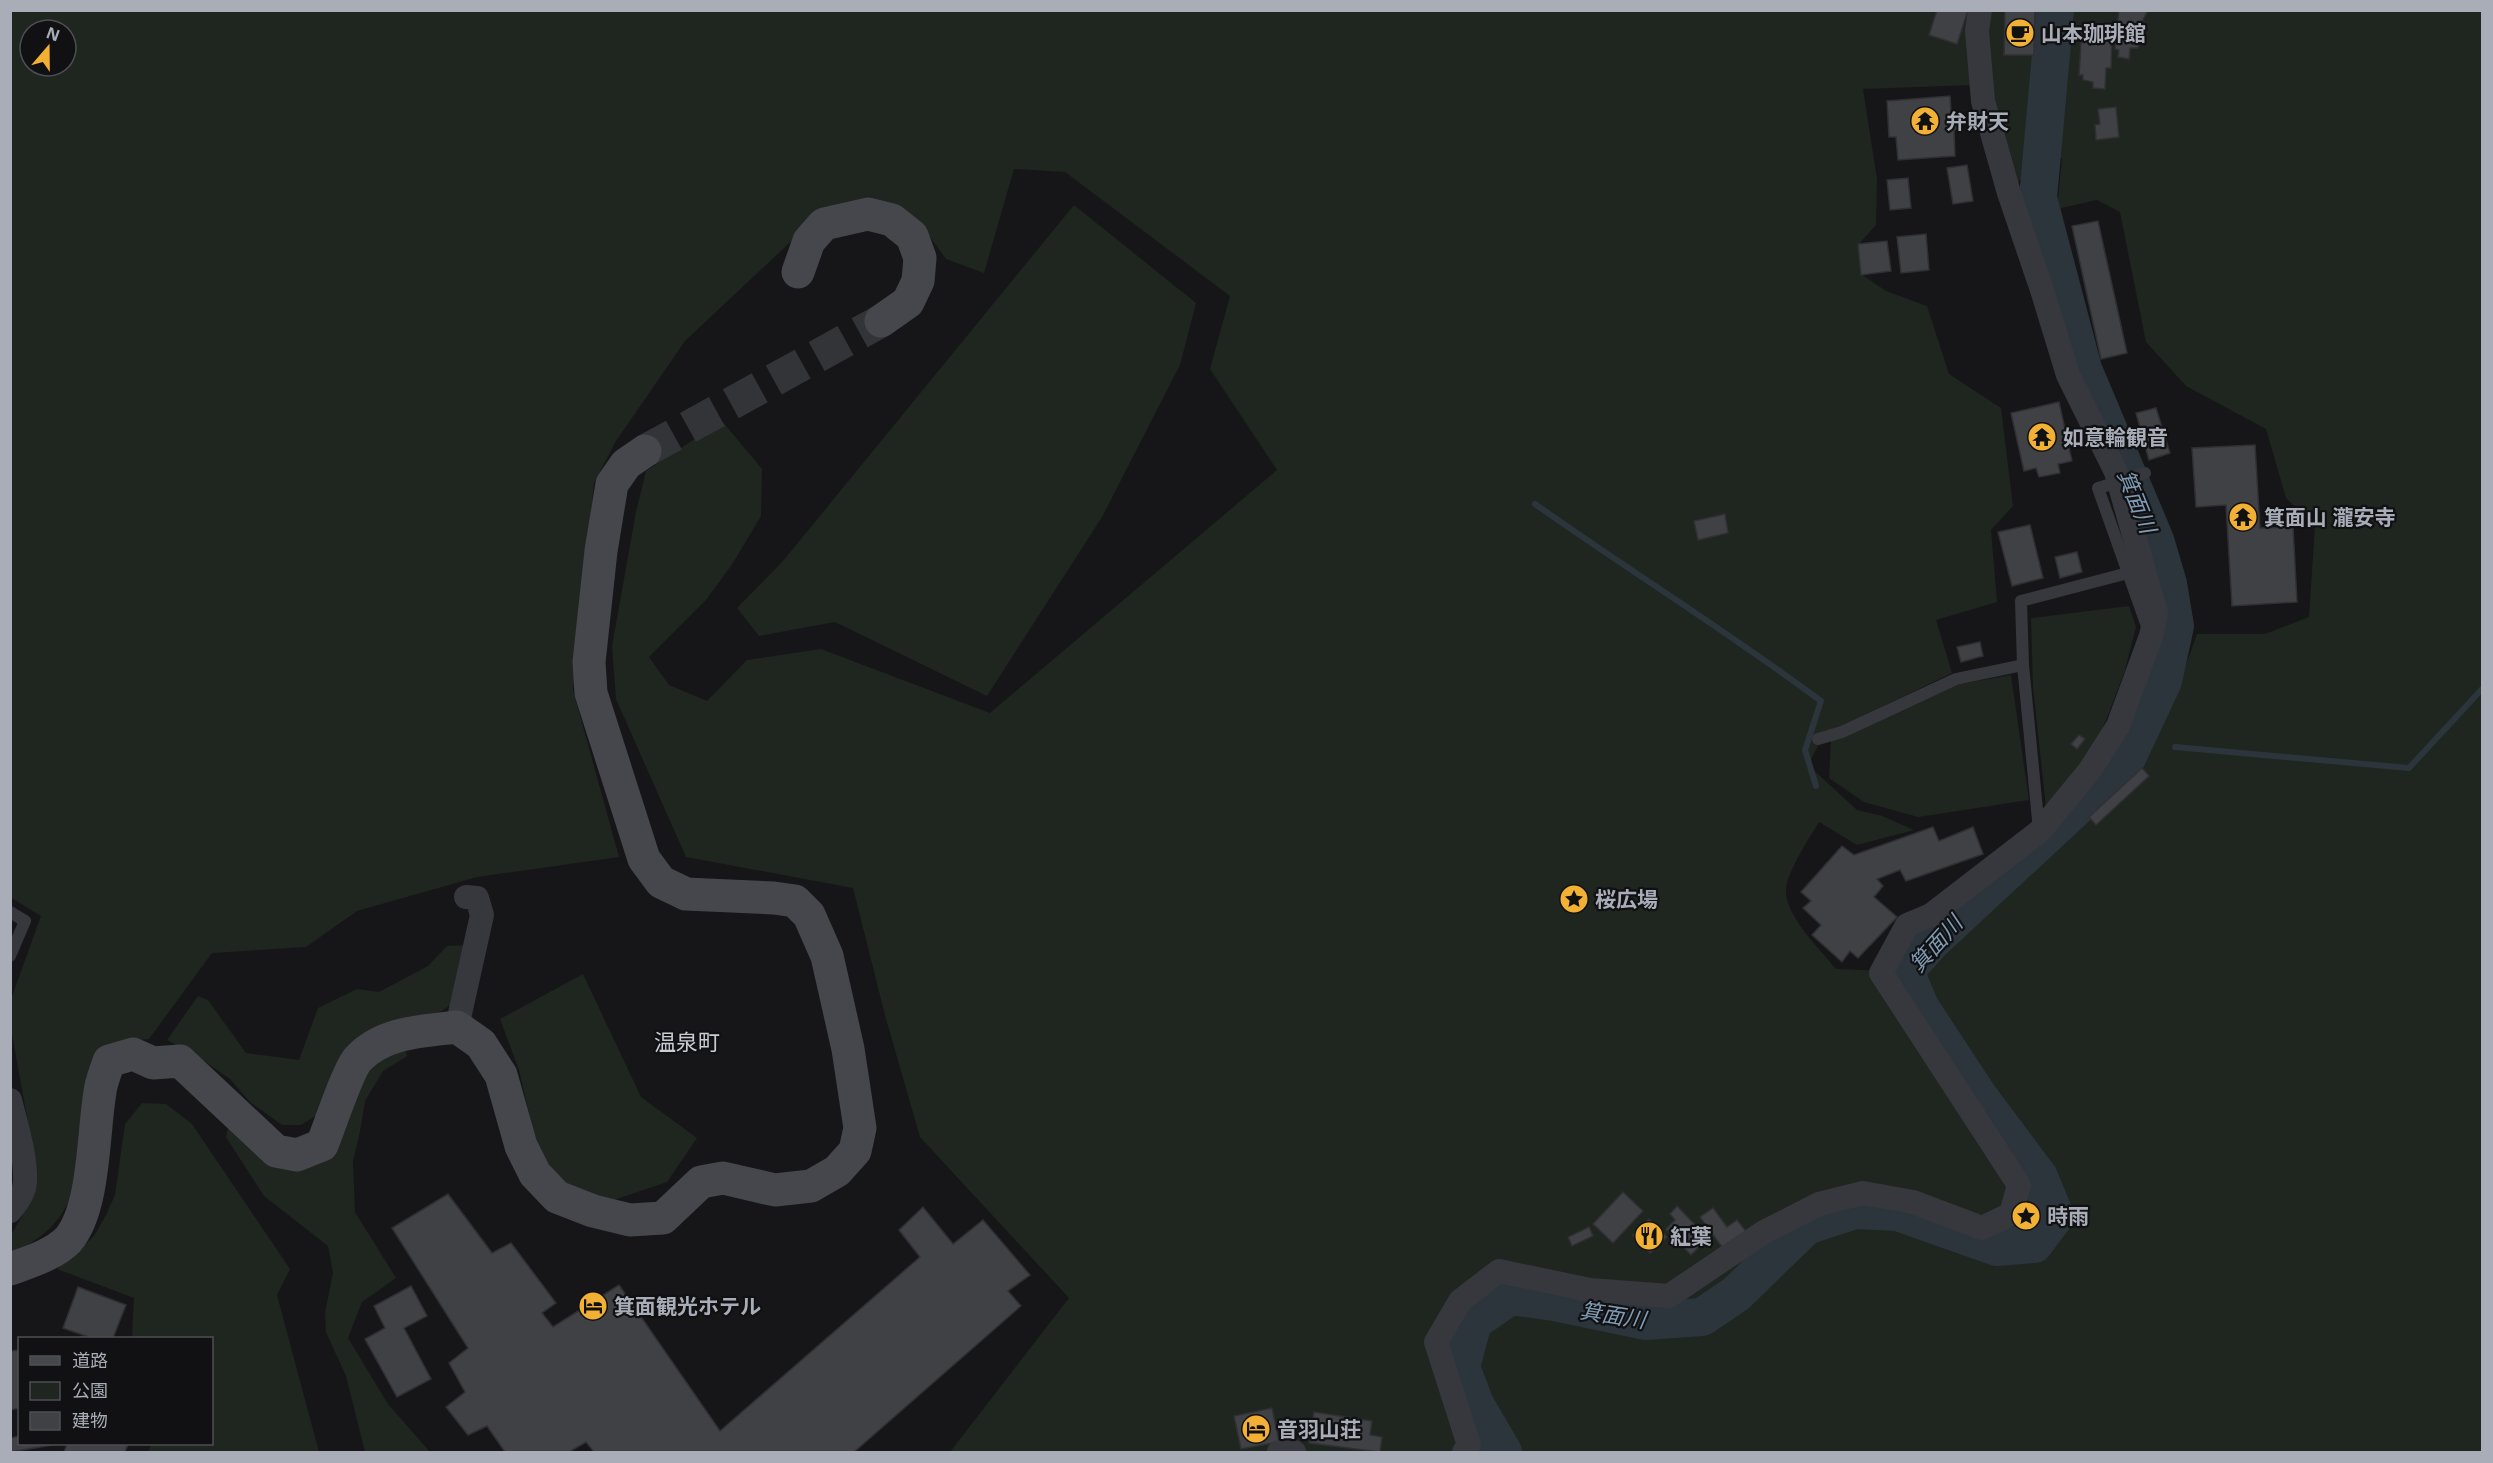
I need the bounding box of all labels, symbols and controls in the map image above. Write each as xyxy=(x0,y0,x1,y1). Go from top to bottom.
cafe icon: 山本珈琲館 xyxy=(2004,17,2036,49)
north arrow xyxy=(18,18,78,78)
place label: 山本珈琲館 xyxy=(2041,19,2146,47)
text: N xyxy=(43,21,63,46)
temple icon: 弁財天 xyxy=(1909,105,1941,137)
place label: 弁財天 xyxy=(1946,107,2009,135)
temple icon: 如意輪観音 xyxy=(2026,421,2058,453)
place label: 如意輪観音 xyxy=(2063,423,2168,451)
water label: 箕面川 xyxy=(2112,465,2165,539)
temple icon: 箕面山 瀧安寺 xyxy=(2227,501,2259,533)
place label: 箕面山 瀧安寺 xyxy=(2264,503,2395,531)
place icon: 桜広場 xyxy=(1558,883,1590,915)
place label: 桜広場 xyxy=(1595,885,1658,913)
water label: 箕面川 xyxy=(1902,907,1970,978)
district label: 温泉町 xyxy=(654,1026,720,1056)
place icon: 時雨 xyxy=(2010,1200,2042,1232)
place label: 時雨 xyxy=(2047,1202,2089,1230)
restaurant icon: 紅葉 xyxy=(1633,1220,1665,1252)
place label: 紅葉 xyxy=(1670,1222,1712,1250)
hotel icon: 箕面観光ホテル xyxy=(577,1290,609,1322)
place label: 箕面観光ホテル xyxy=(614,1292,761,1320)
water label: 箕面川 xyxy=(1578,1294,1650,1334)
legend xyxy=(18,1337,213,1445)
text: 道路 xyxy=(72,1348,108,1372)
text: 公園 xyxy=(72,1378,108,1402)
text: 建物 xyxy=(72,1408,108,1432)
hotel icon: 音羽山荘 xyxy=(1240,1413,1272,1445)
place label: 音羽山荘 xyxy=(1277,1415,1361,1443)

